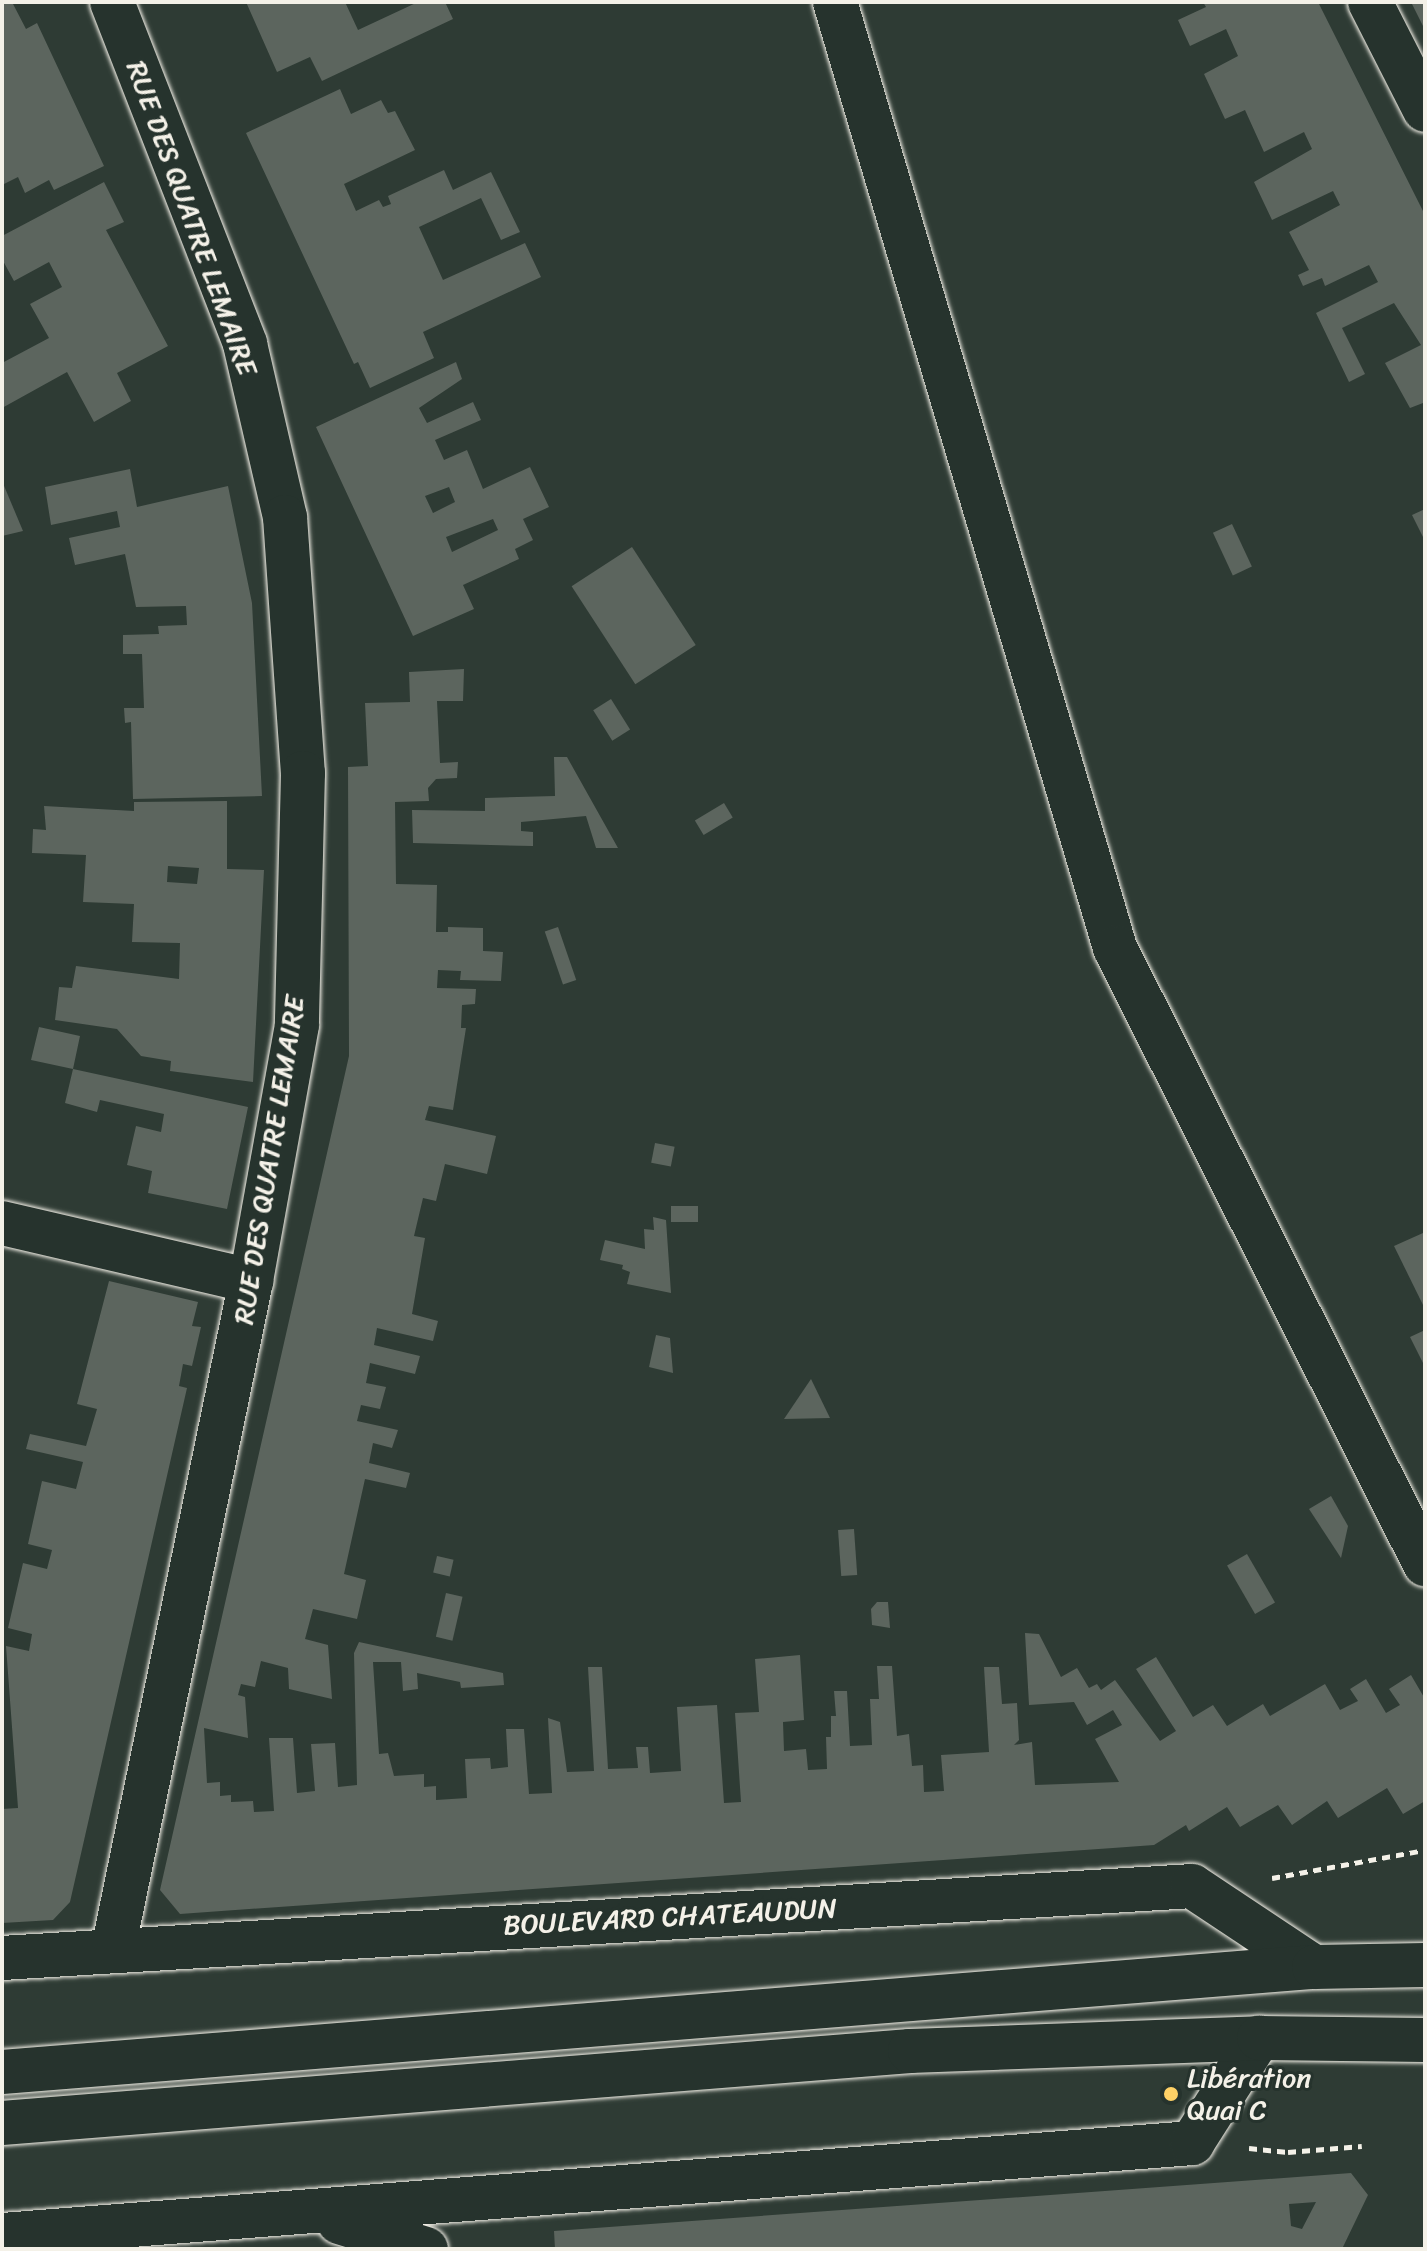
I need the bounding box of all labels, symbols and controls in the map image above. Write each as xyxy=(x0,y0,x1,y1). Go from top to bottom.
street label: RUE DES QUATRE LEMAIRE xyxy=(119,55,265,381)
street label: RUE DES QUATRE LEMAIRE xyxy=(226,992,312,1328)
street label: BOULEVARD CHATEAUDUN xyxy=(502,1891,838,1943)
place label: Libération Quai C xyxy=(1187,2061,1311,2127)
marker: Libération Quai C xyxy=(1162,2085,1180,2103)

